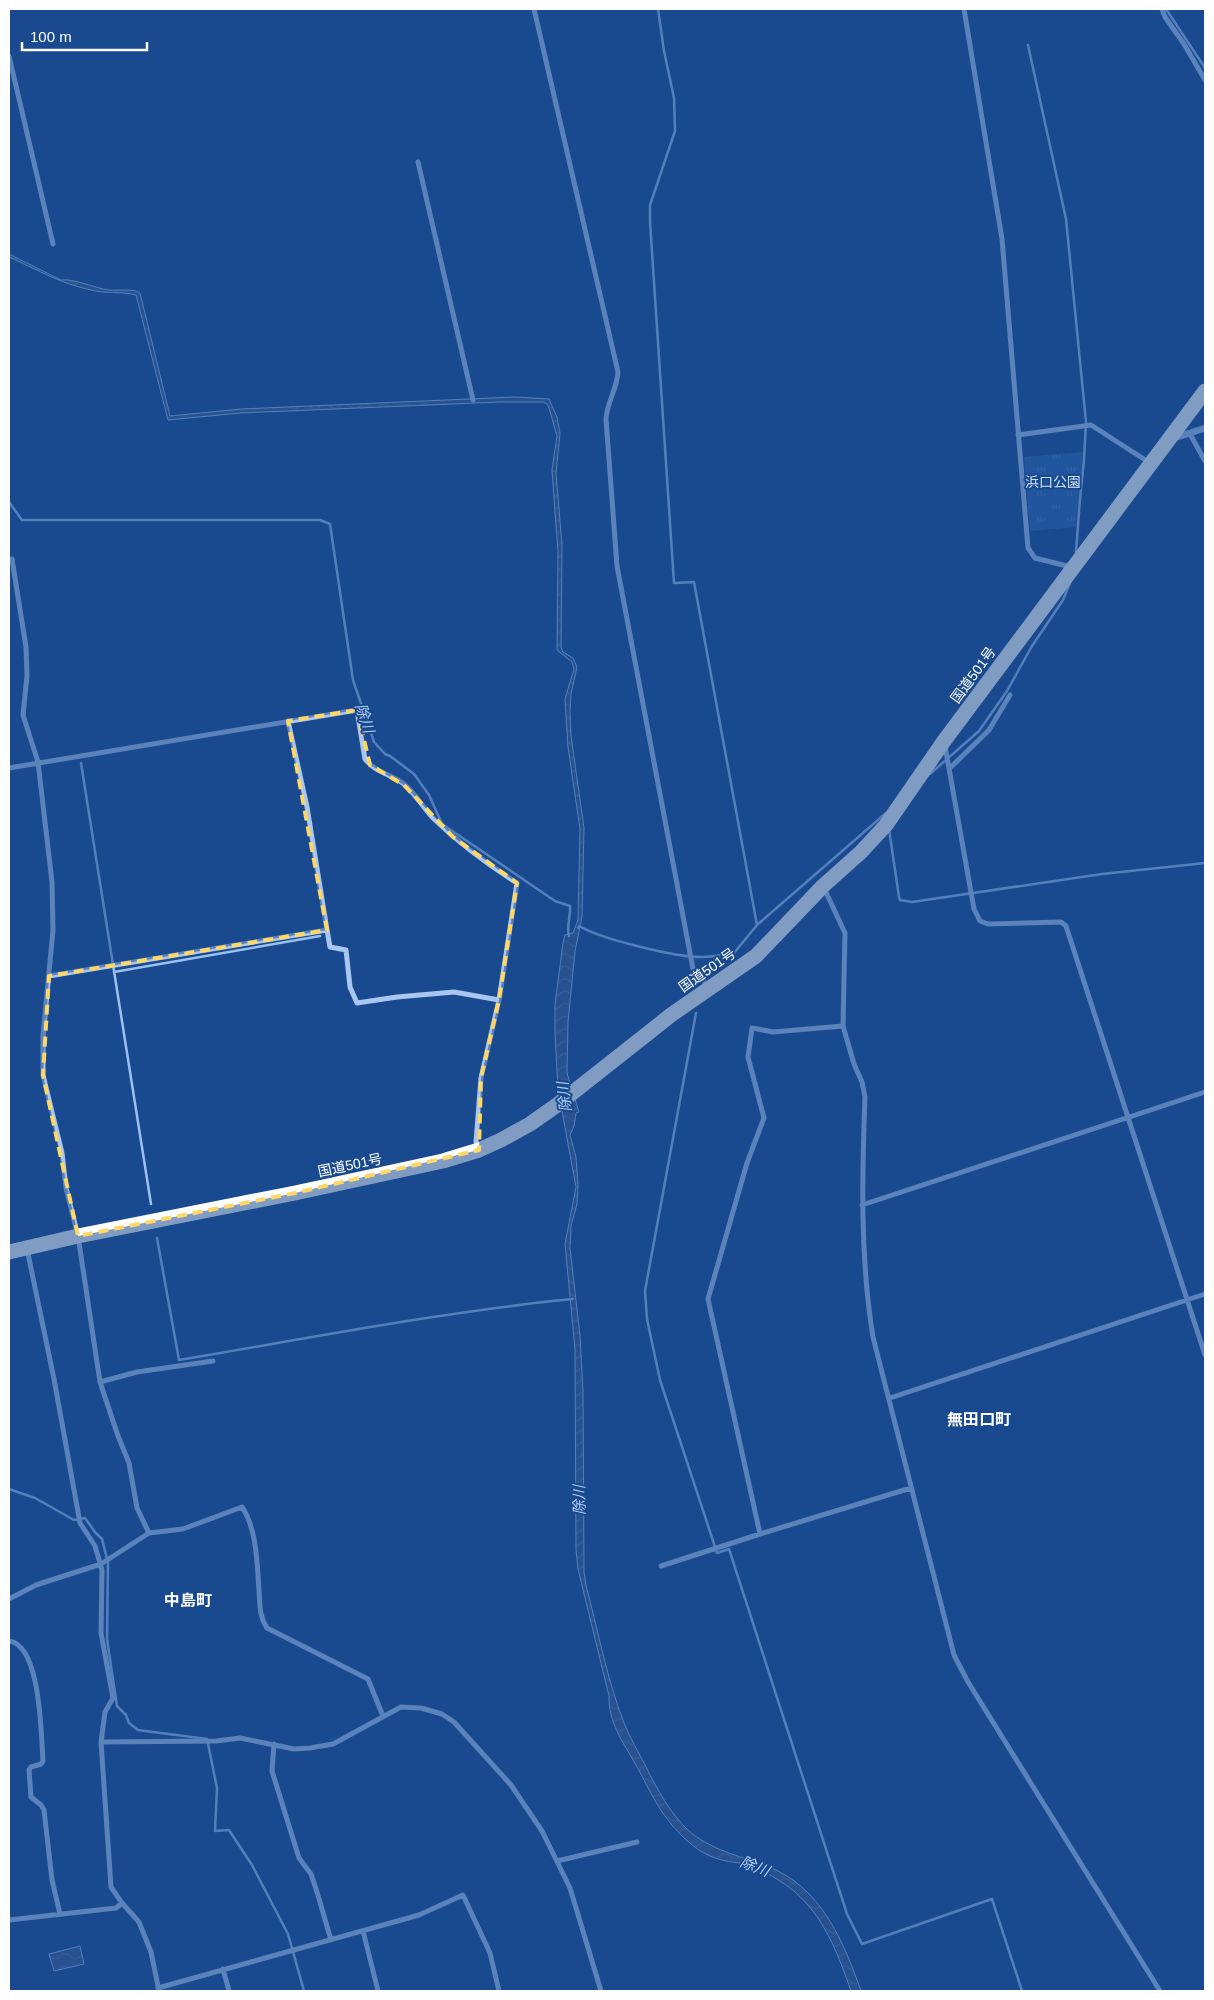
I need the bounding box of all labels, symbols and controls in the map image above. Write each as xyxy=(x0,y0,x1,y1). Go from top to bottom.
scale bar xyxy=(22,20,148,52)
text: 100 m xyxy=(30,28,72,45)
park label: 浜口公園 xyxy=(1025,474,1081,490)
street label: 国道501号 xyxy=(947,644,999,706)
water label: 除川 xyxy=(352,701,378,737)
street label: 国道501号 xyxy=(676,945,738,995)
water label: 除川 xyxy=(553,1079,574,1113)
street label: 国道501号 xyxy=(316,1150,384,1180)
district label: 無田口町 xyxy=(947,1411,1011,1428)
water label: 除川 xyxy=(570,1483,588,1515)
district label: 中島町 xyxy=(164,1592,212,1609)
water label: 除川 xyxy=(738,1853,774,1880)

